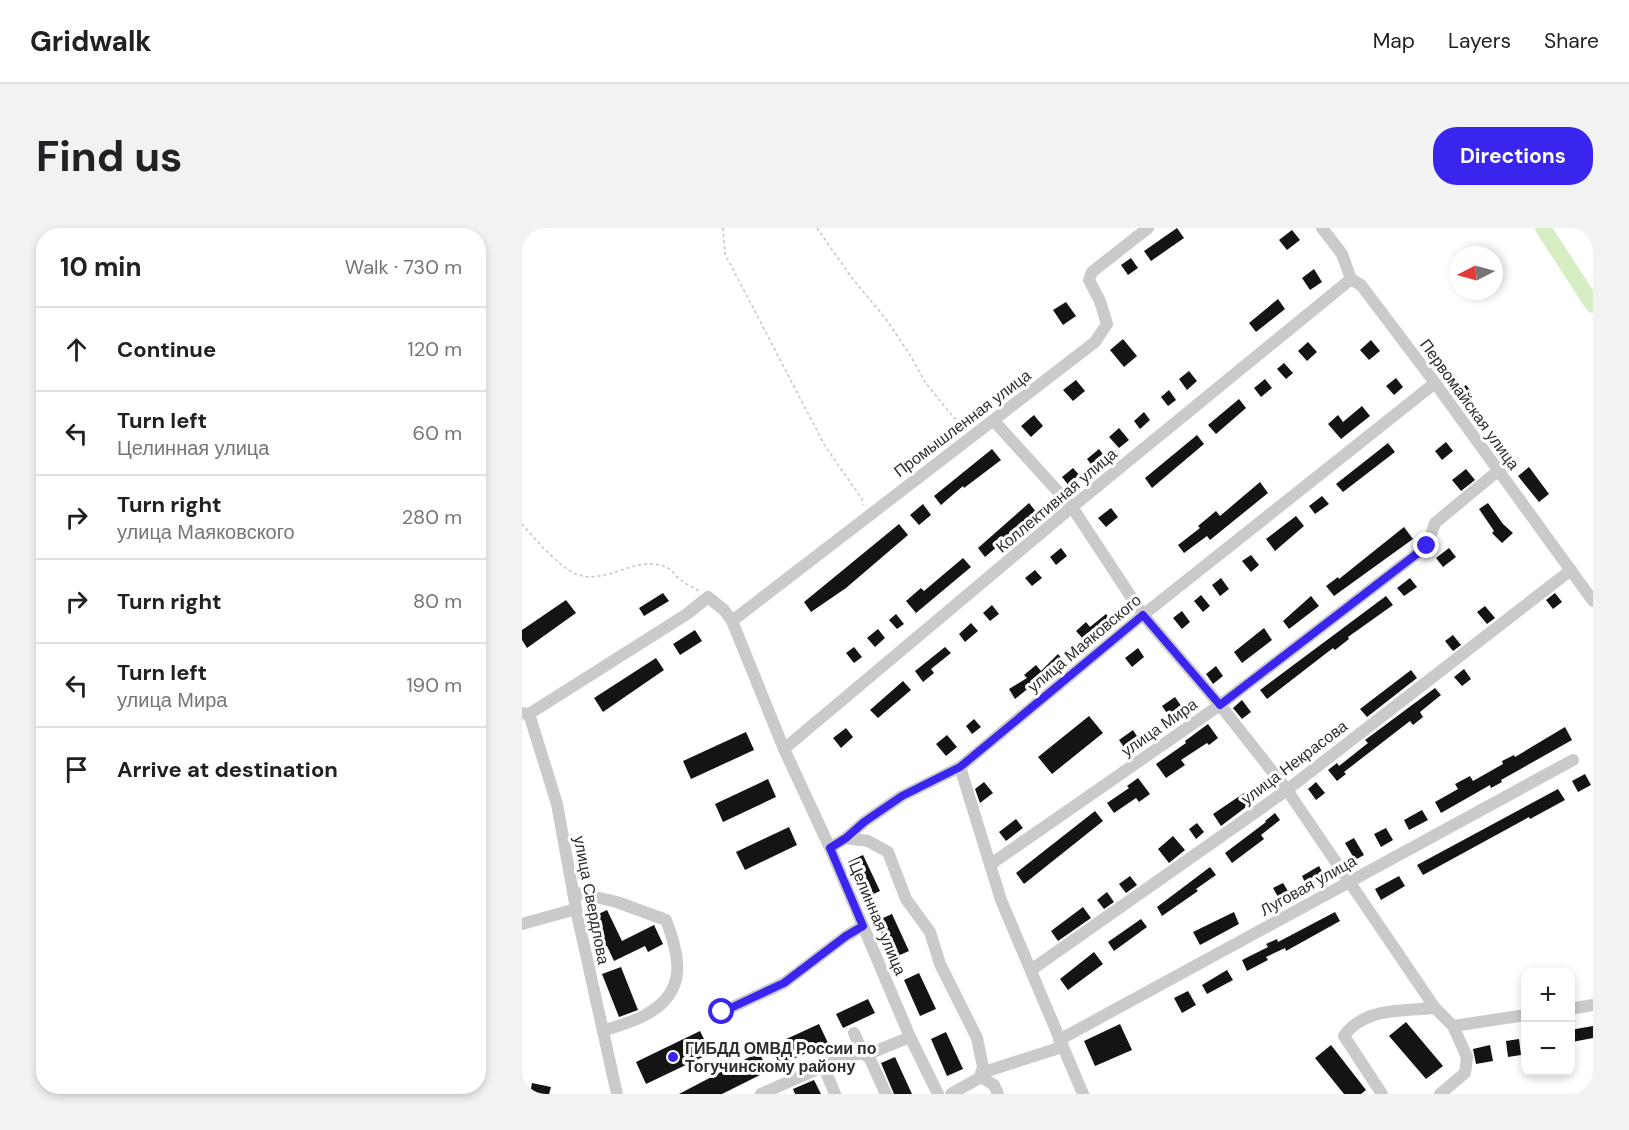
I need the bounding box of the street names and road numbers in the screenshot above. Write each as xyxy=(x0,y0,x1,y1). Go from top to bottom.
street label: Первомайская улица xyxy=(1415,335,1524,474)
street label: Промышленная улица xyxy=(890,365,1035,482)
street label: Коллективная улица xyxy=(991,443,1121,557)
street label: улица Маяковского xyxy=(1023,590,1146,697)
street label: улица Мира xyxy=(1117,693,1202,761)
street label: улица Некрасова xyxy=(1237,716,1352,809)
street label: улица Свердлова xyxy=(569,834,614,966)
street label: Луговая улица xyxy=(1256,850,1360,921)
street label: Целинная улица xyxy=(844,858,911,979)

